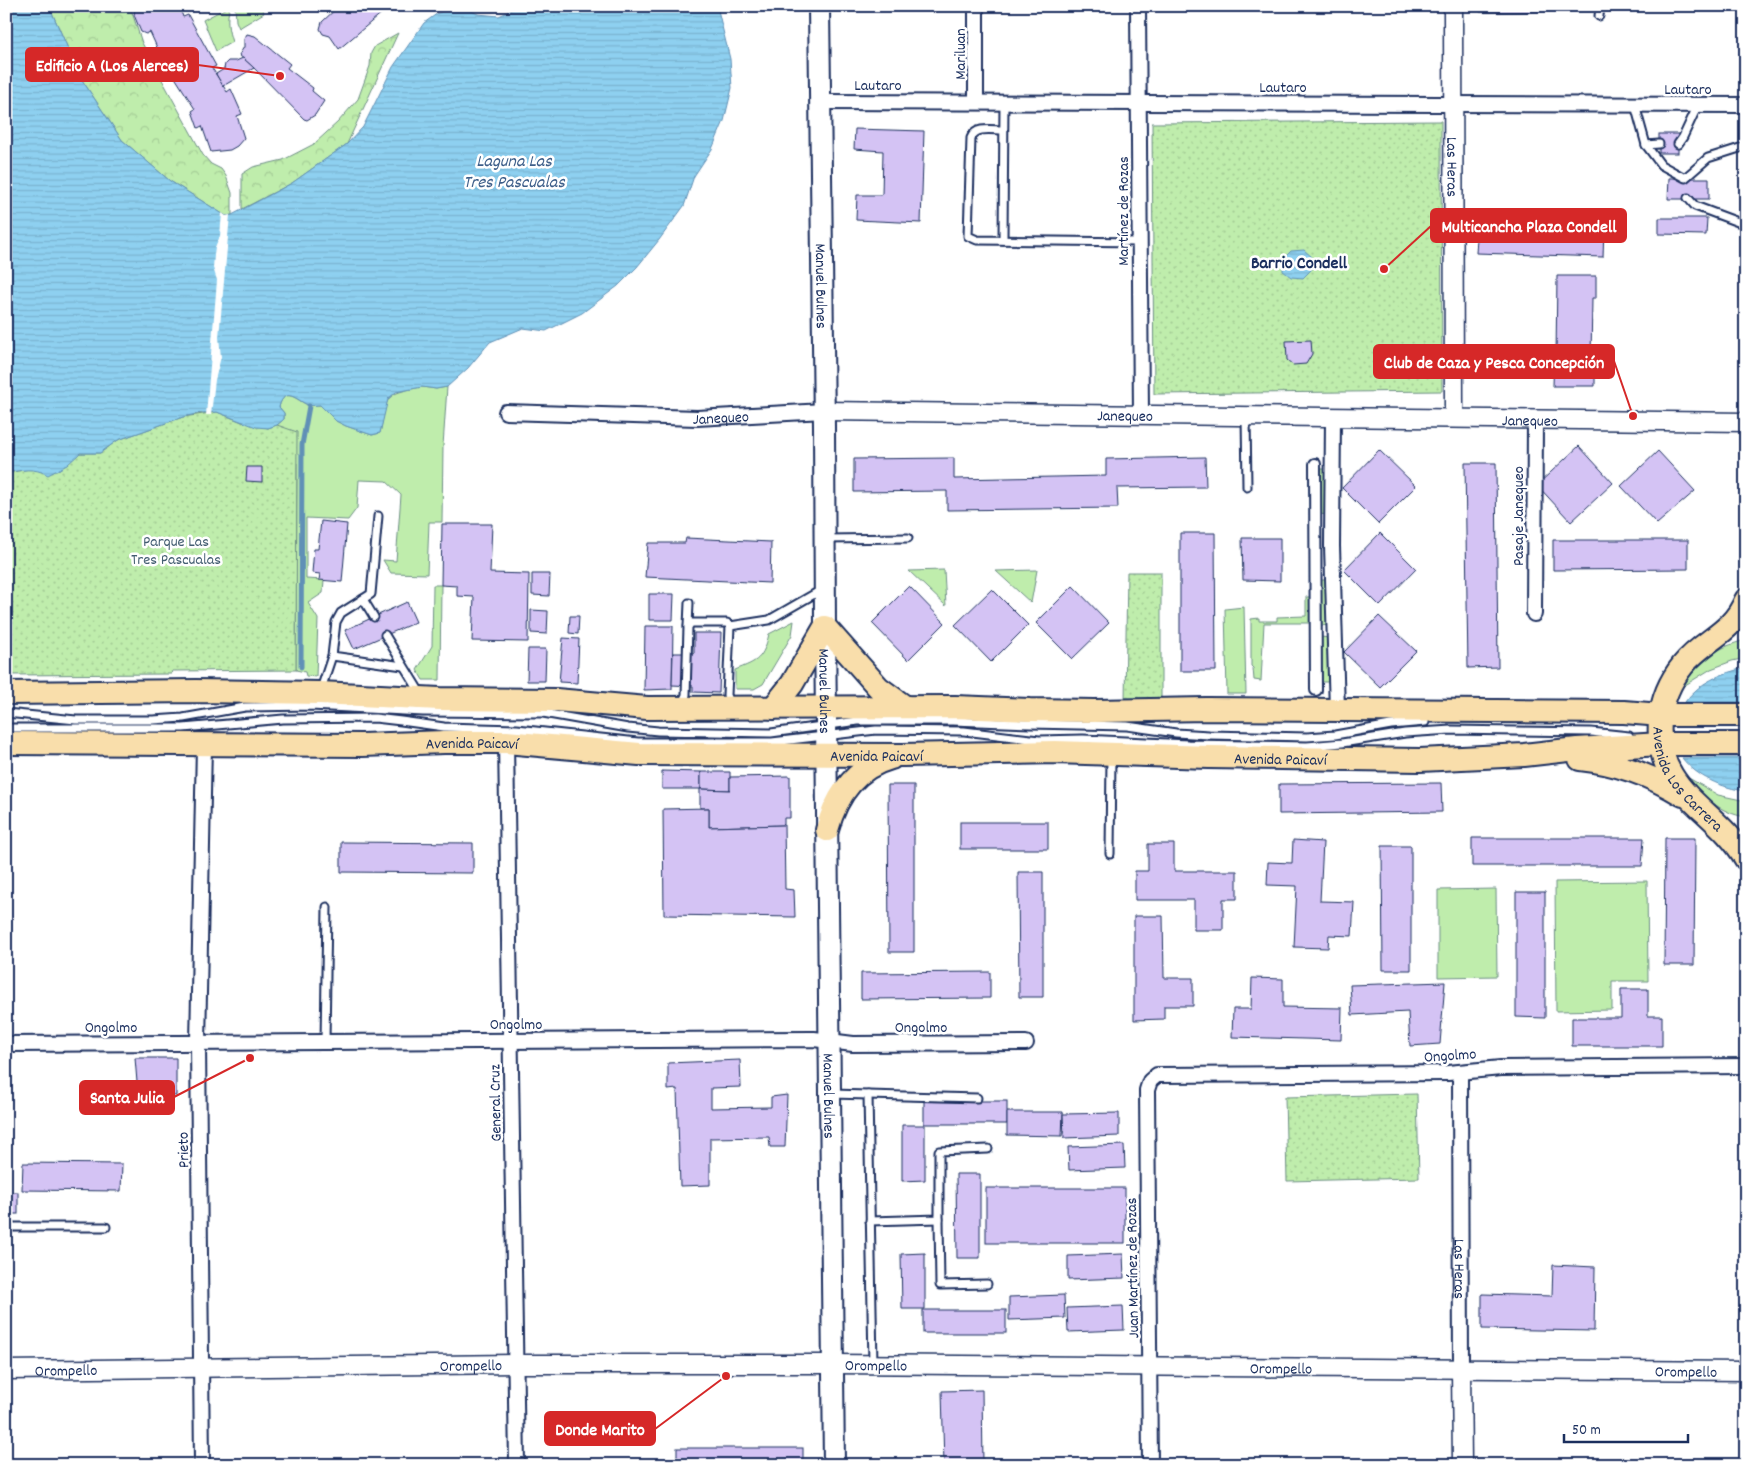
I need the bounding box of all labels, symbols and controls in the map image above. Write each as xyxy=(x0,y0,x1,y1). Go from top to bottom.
street label: Mariluan xyxy=(950,28,973,80)
callout: Edificio A (Los Alerces) xyxy=(26,48,198,81)
text: Edificio A (Los Alerces) xyxy=(36,55,189,80)
street label: Lautaro xyxy=(854,75,902,98)
street label: Lautaro xyxy=(1259,77,1307,100)
street label: Lautaro xyxy=(1664,79,1712,102)
street label: Las Heras xyxy=(1439,137,1462,197)
water label: Laguna Las Tres Pascualas xyxy=(463,150,565,196)
street label: Martínez de Rozas xyxy=(1113,156,1136,266)
callout: Multicancha Plaza Condell xyxy=(1431,209,1626,242)
text: Multicancha Plaza Condell xyxy=(1441,216,1617,241)
street label: Manuel Bulnes xyxy=(808,243,832,329)
district label: Barrio Condell xyxy=(1251,252,1348,277)
callout: Club de Caza y Pesca Concepción xyxy=(1374,345,1614,378)
text: Club de Caza y Pesca Concepción xyxy=(1384,352,1604,377)
street label: Janequeo xyxy=(1097,405,1153,429)
street label: Janequeo xyxy=(692,406,750,432)
street label: Janequeo xyxy=(1502,410,1558,434)
street label: Pasaje Janequeo xyxy=(1508,466,1531,566)
park label: Parque Las Tres Pascualas xyxy=(131,531,221,572)
street label: Manuel Bulnes xyxy=(811,648,835,734)
street label: Avenida Los Carrera xyxy=(1646,726,1728,838)
street label: Avenida Paicaví xyxy=(425,733,520,757)
street label: Avenida Paicaví xyxy=(830,746,924,769)
street label: Avenida Paicaví xyxy=(1234,748,1328,773)
street label: Ongolmo xyxy=(490,1014,542,1037)
street label: Ongolmo xyxy=(85,1017,137,1040)
street label: Ongolmo xyxy=(895,1017,947,1040)
street label: Ongolmo xyxy=(1423,1043,1477,1070)
street label: Manuel Bulnes xyxy=(816,1053,839,1139)
street label: General Cruz xyxy=(484,1064,509,1142)
callout: Santa Julia xyxy=(80,1081,174,1114)
text: Santa Julia xyxy=(90,1087,165,1112)
street label: Prieto xyxy=(173,1132,196,1168)
street label: Juan Martínez de Rozas xyxy=(1121,1197,1146,1338)
street label: Las Heras xyxy=(1447,1239,1470,1299)
street label: Orompello xyxy=(440,1355,502,1379)
street label: Orompello xyxy=(845,1355,907,1379)
street label: Orompello xyxy=(1250,1358,1312,1382)
street label: Orompello xyxy=(35,1360,97,1384)
street label: Orompello xyxy=(1655,1361,1717,1385)
scale bar xyxy=(1564,1411,1688,1443)
callout: Donde Marito xyxy=(545,1412,655,1445)
text: Donde Marito xyxy=(555,1419,645,1444)
text: 50 m xyxy=(1572,1420,1601,1442)

